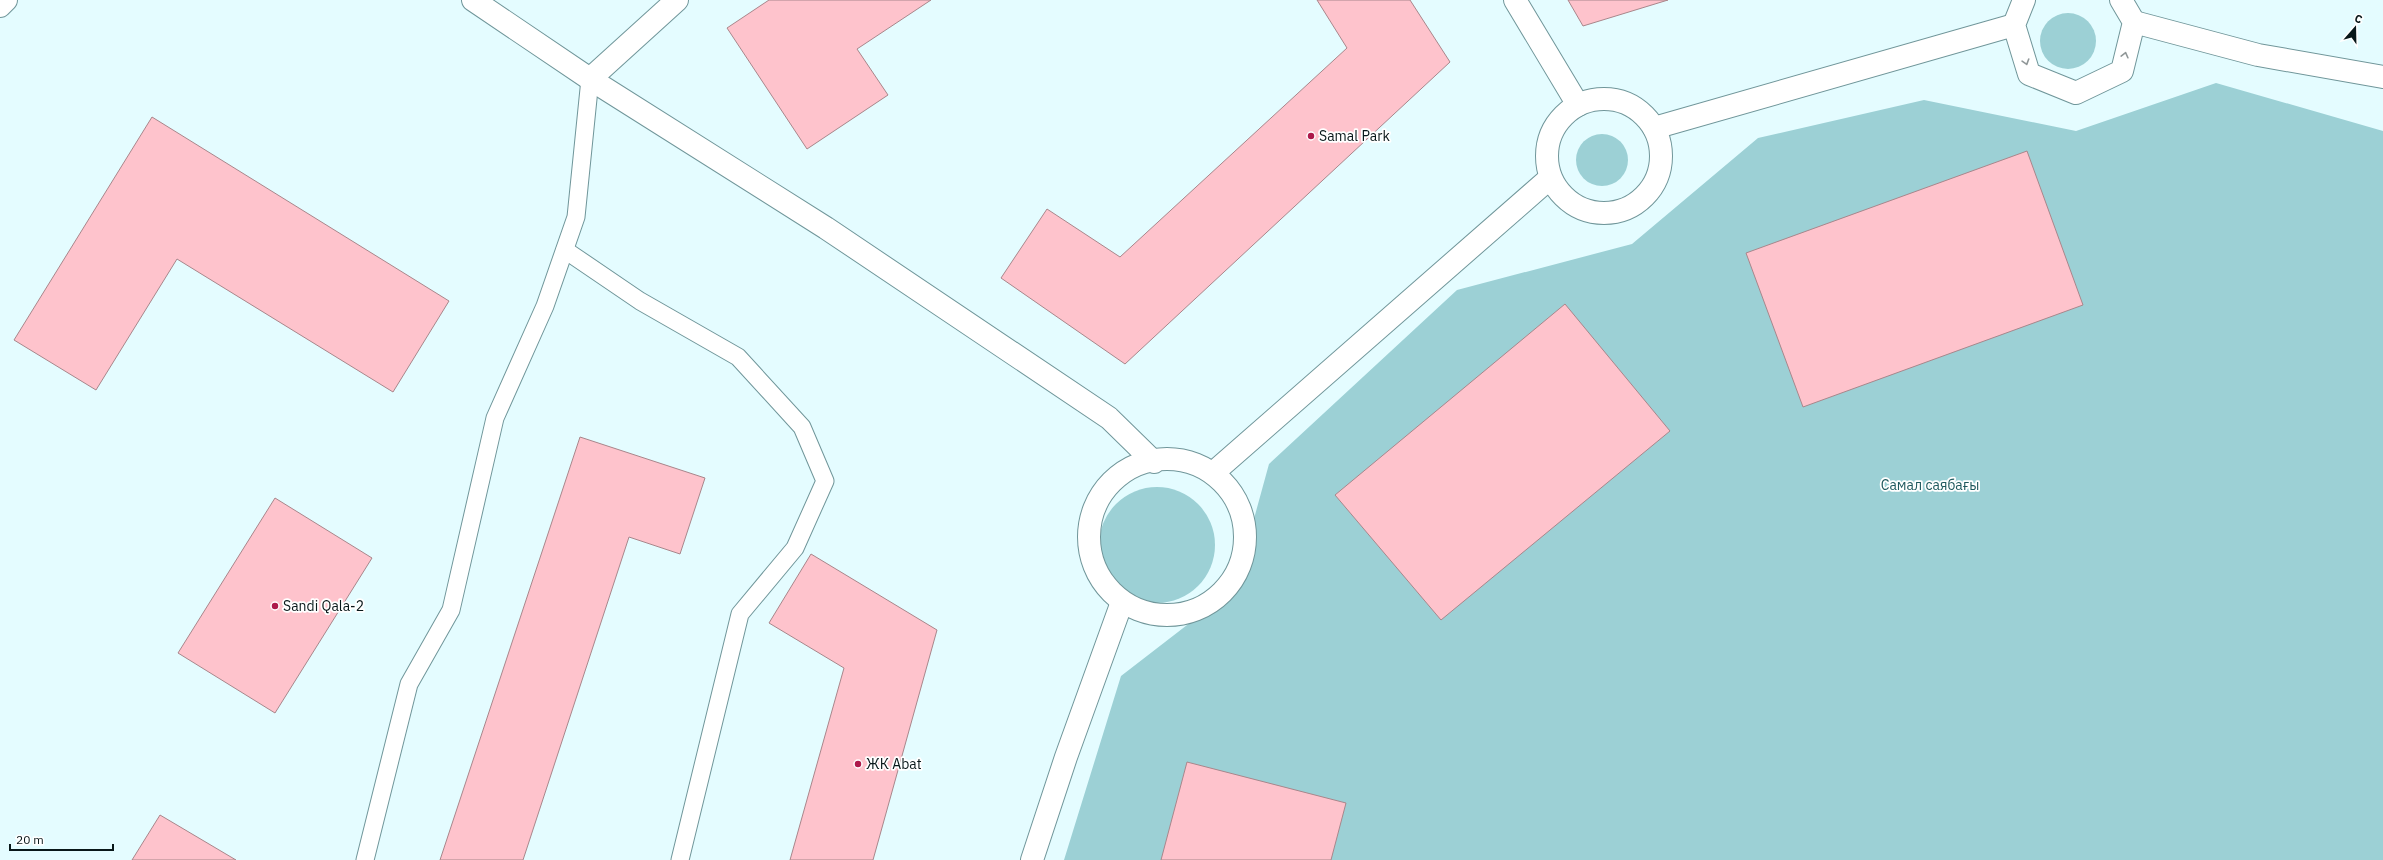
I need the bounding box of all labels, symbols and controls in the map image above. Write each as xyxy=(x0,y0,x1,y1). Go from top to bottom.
north arrow xyxy=(2335,8,2375,48)
text: С xyxy=(2353,11,2364,26)
one-way arrow xyxy=(2121,52,2129,58)
one-way arrow xyxy=(2021,59,2030,66)
place label: Samal Park xyxy=(1319,127,1390,145)
marker: Samal Park xyxy=(1306,131,1316,141)
park label: Самал саябағы xyxy=(1881,476,1979,494)
place label: Sandi Qala-2 xyxy=(283,597,364,615)
marker: Sandi Qala-2 xyxy=(270,601,280,611)
place label: ЖК Abat xyxy=(866,755,922,773)
marker: ЖК Abat xyxy=(853,759,863,769)
scale bar xyxy=(10,826,113,852)
text: 20 m xyxy=(16,832,44,847)

